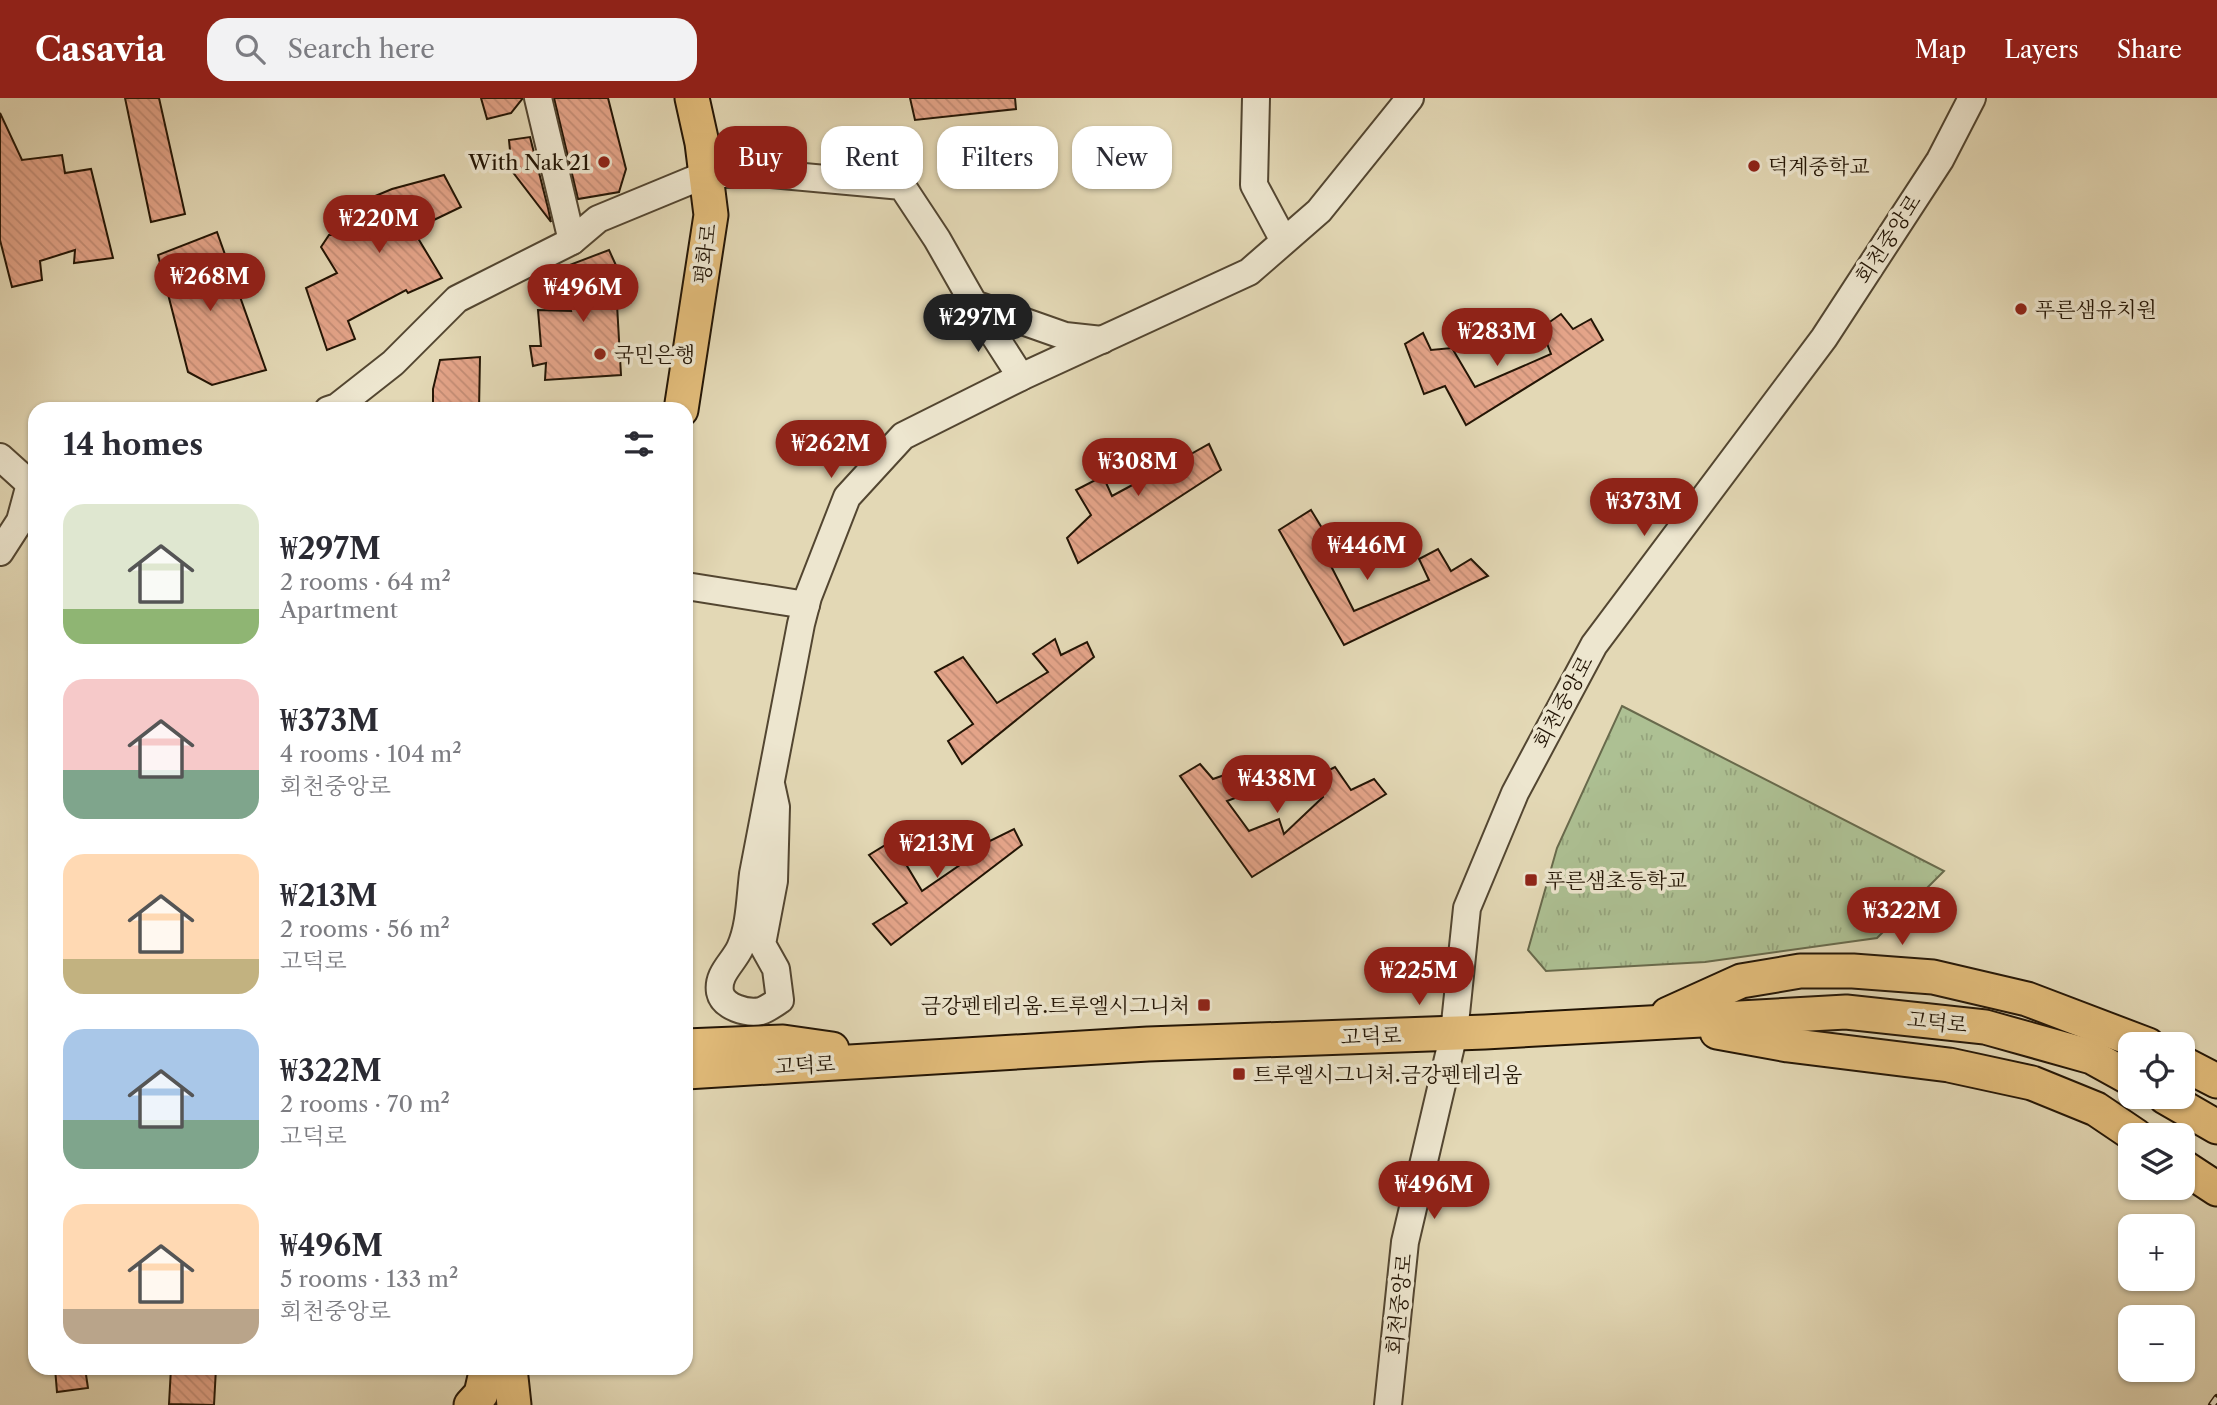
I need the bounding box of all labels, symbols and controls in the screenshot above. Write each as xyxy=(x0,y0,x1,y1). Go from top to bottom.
search box xyxy=(207,18,697,81)
text: Casavia xyxy=(35,29,165,70)
icon: search xyxy=(231,30,269,68)
text: Search here xyxy=(287,33,435,65)
text: Map xyxy=(1915,35,1966,64)
text: Layers xyxy=(2004,35,2079,64)
text: Share xyxy=(2117,35,2182,64)
chip: Buy xyxy=(714,126,807,189)
chip: Rent xyxy=(821,126,923,189)
chip: Filters xyxy=(937,126,1058,189)
chip: New xyxy=(1072,126,1172,189)
place label: With Nak 21 xyxy=(467,150,590,175)
marker: With Nak 21 xyxy=(596,154,612,170)
place label: 덕계중학교 xyxy=(1768,154,1869,179)
marker: 덕계중학교 xyxy=(1746,158,1762,174)
street label: 회천중앙로 xyxy=(1850,190,1926,288)
pin: ₩220M xyxy=(330,195,428,255)
text: ₩220M xyxy=(339,204,419,232)
street label: 평화로 xyxy=(689,222,721,286)
pin: ₩268M xyxy=(161,254,259,313)
text: ₩268M xyxy=(170,262,250,290)
pin: ₩496M xyxy=(534,264,632,324)
text: ₩496M xyxy=(543,273,623,301)
pin: ₩297M xyxy=(929,294,1027,354)
place label: 푸른샘유치원 xyxy=(2035,297,2157,322)
marker: 푸른샘유치원 xyxy=(2013,301,2029,317)
text: ₩297M xyxy=(939,303,1017,331)
pin: ₩283M xyxy=(1448,308,1546,368)
text: ₩283M xyxy=(1458,317,1536,345)
place label: 국민은행 xyxy=(614,342,695,367)
marker: 국민은행 xyxy=(592,346,608,362)
pin: ₩262M xyxy=(782,420,880,480)
icon: filters xyxy=(620,425,658,463)
text: 14 homes xyxy=(63,426,203,463)
text: ₩262M xyxy=(792,429,870,457)
pin: ₩308M xyxy=(1089,438,1187,498)
text: ₩308M xyxy=(1098,447,1178,475)
pin: ₩373M xyxy=(1595,478,1693,538)
text: ₩373M xyxy=(1606,487,1682,515)
pin: ₩446M xyxy=(1318,522,1416,582)
text: ₩297M xyxy=(280,530,381,567)
text: ₩446M xyxy=(1328,531,1406,559)
icon: home xyxy=(119,532,203,616)
text: 2 rooms · 64 m² xyxy=(280,568,451,596)
text: Apartment xyxy=(280,596,398,624)
street label: 회천중앙로 xyxy=(1528,651,1598,753)
text: ₩373M xyxy=(280,702,379,739)
icon: home xyxy=(119,707,203,791)
text: 4 rooms · 104 m² xyxy=(280,740,462,768)
pin: ₩438M xyxy=(1228,756,1326,815)
text: ₩438M xyxy=(1238,764,1316,792)
text: 회천중앙로 xyxy=(280,772,391,800)
pin: ₩213M xyxy=(888,820,986,880)
text: ₩213M xyxy=(900,829,974,857)
place label: 푸른샘초등학교 xyxy=(1545,868,1687,893)
marker: 푸른샘초등학교 xyxy=(1523,872,1539,888)
text: ₩213M xyxy=(280,877,378,914)
icon: home xyxy=(119,882,203,966)
pin: ₩322M xyxy=(1853,888,1951,947)
text: ₩322M xyxy=(1863,896,1941,924)
text: 2 rooms · 56 m² xyxy=(280,915,450,943)
text: 고덕로 xyxy=(280,947,347,975)
pin: ₩225M xyxy=(1370,948,1468,1007)
text: ₩225M xyxy=(1380,956,1458,984)
place label: 금강펜테리움.트루엘시그니처 xyxy=(921,993,1190,1018)
marker: 금강펜테리움.트루엘시그니처 xyxy=(1196,997,1212,1013)
street label: 고덕로 xyxy=(1905,1006,1969,1038)
street label: 고덕로 xyxy=(1340,1022,1402,1050)
map controls xyxy=(2118,1032,2195,1382)
button: locate xyxy=(2118,1032,2195,1109)
street label: 고덕로 xyxy=(774,1051,836,1079)
text: ₩322M xyxy=(280,1052,382,1089)
icon: home xyxy=(119,1057,203,1141)
place label: 트루엘시그니처.금강펜테리움 xyxy=(1253,1062,1522,1087)
marker: 트루엘시그니처.금강펜테리움 xyxy=(1231,1066,1247,1082)
text: 2 rooms · 70 m² xyxy=(280,1090,450,1118)
text: 고덕로 xyxy=(280,1122,347,1150)
button: layers xyxy=(2118,1123,2195,1200)
pin: ₩496M xyxy=(1385,1162,1483,1221)
text: ₩496M xyxy=(1394,1170,1474,1198)
button: + xyxy=(2118,1214,2195,1291)
text: ₩496M xyxy=(280,1227,383,1264)
icon: home xyxy=(119,1232,203,1316)
street label: 회천중앙로 xyxy=(1381,1252,1417,1356)
text: 5 rooms · 133 m² xyxy=(280,1265,458,1293)
text: 회천중앙로 xyxy=(280,1297,391,1325)
button: − xyxy=(2118,1305,2195,1382)

